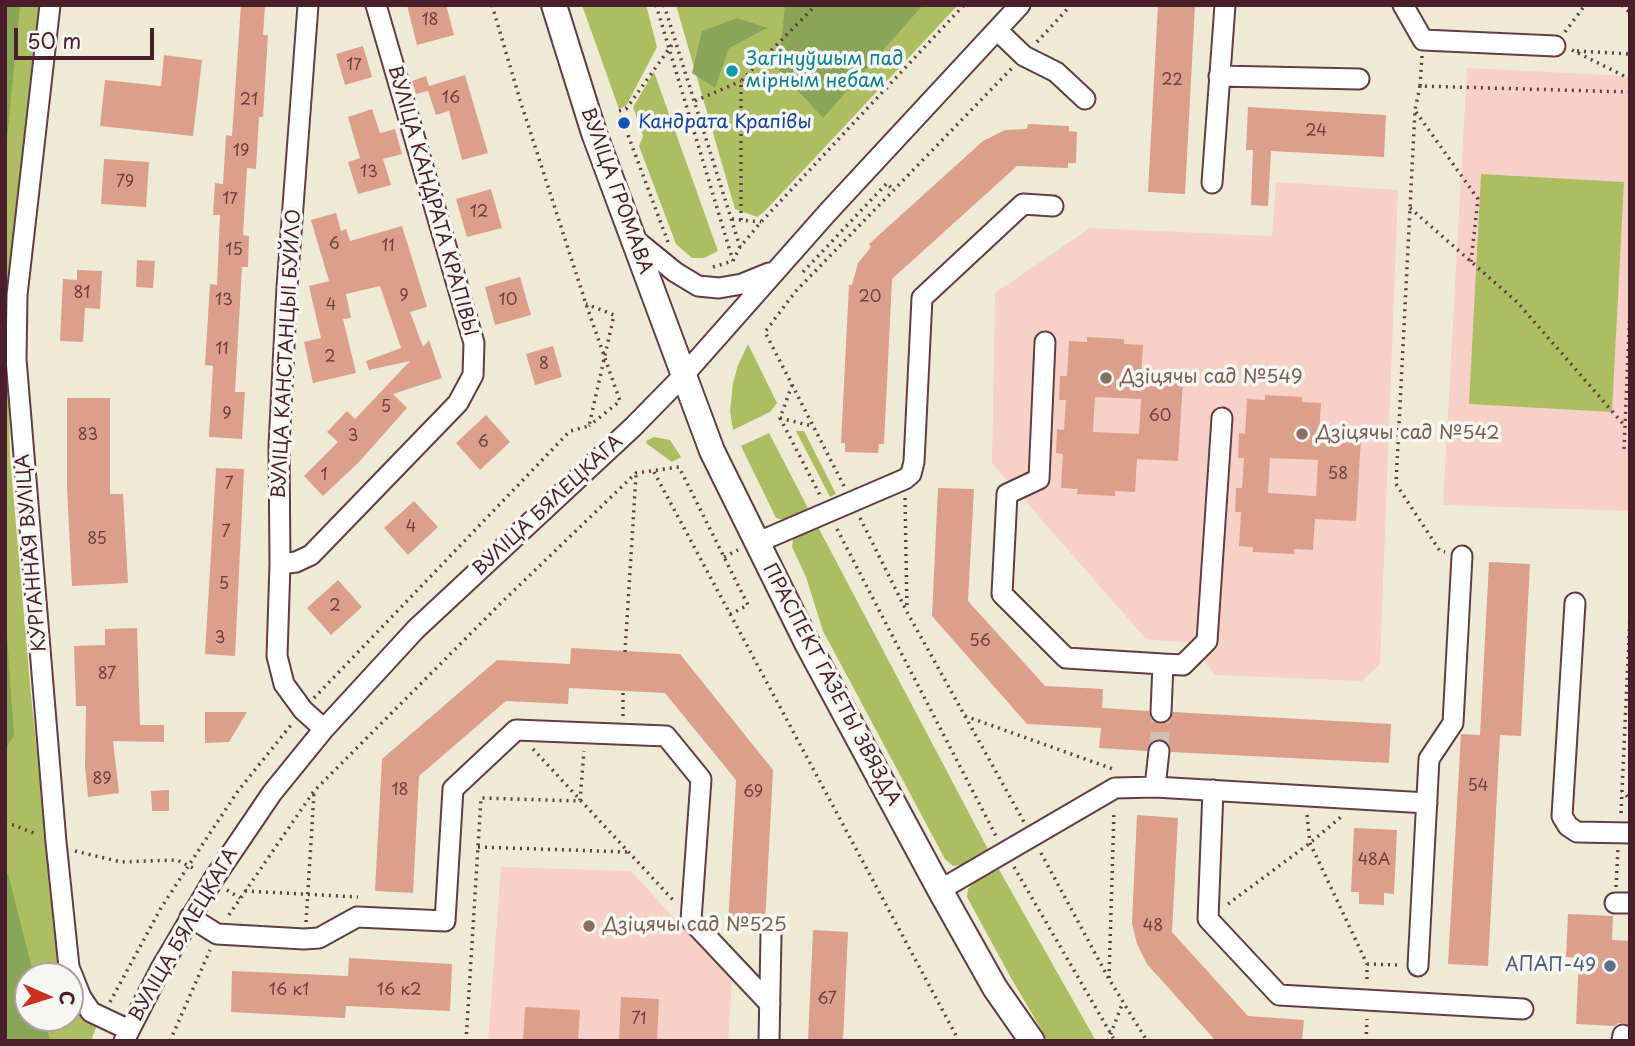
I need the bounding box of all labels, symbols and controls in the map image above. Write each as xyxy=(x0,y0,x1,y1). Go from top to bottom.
house number: 18 xyxy=(421,11,439,31)
scale bar xyxy=(18,14,158,58)
text: 50 m xyxy=(27,24,81,56)
place label: Загінуўшым пад мірным небам xyxy=(746,49,903,93)
house number: 17 xyxy=(346,56,362,76)
street label: ВУЛІЦА КАНДРАТА КРАПІВЫ xyxy=(382,63,482,339)
marker: Загінуўшым пад мірным небам xyxy=(724,63,740,79)
house number: 22 xyxy=(1161,71,1183,91)
house number: 16 xyxy=(442,89,460,109)
house number: 21 xyxy=(240,91,258,111)
street label: ВУЛІЦА ГРОМАВА xyxy=(575,105,657,277)
place label: Кандрата Крапівы xyxy=(638,112,812,134)
marker: Кандрата Крапівы xyxy=(616,115,632,131)
house number: 24 xyxy=(1305,122,1327,142)
house number: 19 xyxy=(233,142,249,162)
house number: 13 xyxy=(360,163,378,183)
house number: 79 xyxy=(116,173,134,193)
house number: 17 xyxy=(222,190,238,210)
house number: 12 xyxy=(470,203,488,223)
street label: ВУЛІЦА КАНСТАНЦЫІ БУЙЛО xyxy=(268,209,306,499)
house number: 6 xyxy=(328,235,340,255)
house number: 11 xyxy=(381,237,395,257)
house number: 15 xyxy=(225,241,243,261)
house number: 81 xyxy=(73,284,91,304)
house number: 9 xyxy=(399,287,409,307)
house number: 20 xyxy=(859,288,881,308)
house number: 13 xyxy=(215,291,233,311)
house number: 10 xyxy=(499,291,517,311)
house number: 4 xyxy=(326,296,336,316)
house number: 11 xyxy=(215,340,229,360)
house number: 2 xyxy=(324,348,336,368)
house number: 8 xyxy=(539,355,549,375)
place label: Дзіцячы сад №549 xyxy=(1120,367,1302,389)
marker: Дзіцячы сад №549 xyxy=(1098,370,1114,386)
house number: 5 xyxy=(381,398,391,418)
house number: 9 xyxy=(222,405,232,425)
house number: 60 xyxy=(1149,407,1171,427)
place label: Дзіцячы сад №542 xyxy=(1316,423,1500,445)
house number: 83 xyxy=(78,426,98,446)
marker: Дзіцячы сад №542 xyxy=(1294,426,1310,442)
house number: 3 xyxy=(348,427,358,447)
street label: ВУЛІЦА БЯЛЕЦКАГА xyxy=(468,431,628,581)
house number: 6 xyxy=(477,433,489,453)
street label: КУРГАННАЯ ВУЛІЦА xyxy=(12,453,52,653)
house number: 58 xyxy=(1328,465,1348,485)
house number: 1 xyxy=(320,466,328,486)
house number: 7 xyxy=(224,475,234,495)
house number: 4 xyxy=(406,518,416,538)
house number: 7 xyxy=(221,523,231,543)
house number: 85 xyxy=(87,530,107,550)
street label: ПРАСПЕКТ ГАЗЕТЫ ЗВЯЗДА xyxy=(757,560,905,810)
house number: 5 xyxy=(219,575,229,595)
house number: 2 xyxy=(329,597,341,617)
house number: 3 xyxy=(215,629,225,649)
house number: 56 xyxy=(969,632,991,652)
house number: 87 xyxy=(98,665,116,685)
house number: 89 xyxy=(92,770,112,790)
house number: 54 xyxy=(1468,777,1488,797)
house number: 18 xyxy=(391,781,409,801)
house number: 69 xyxy=(743,783,763,803)
street label: ВУЛІЦА БЯЛЕЦКАГА xyxy=(125,844,243,1026)
house number: 48А xyxy=(1358,851,1390,871)
place label: Дзіцячы сад №525 xyxy=(603,915,787,937)
house number: 48 xyxy=(1143,917,1163,937)
marker: Дзіцячы сад №525 xyxy=(581,918,597,934)
place label: АПАП-49 xyxy=(1505,955,1596,977)
marker: АПАП-49 xyxy=(1602,958,1618,974)
north arrow xyxy=(14,962,84,1032)
house number: 16 к1 xyxy=(269,981,309,1001)
house number: 16 к2 xyxy=(377,981,421,1001)
text: С xyxy=(54,990,82,1006)
house number: 67 xyxy=(817,990,837,1010)
house number: 71 xyxy=(632,1010,646,1030)

